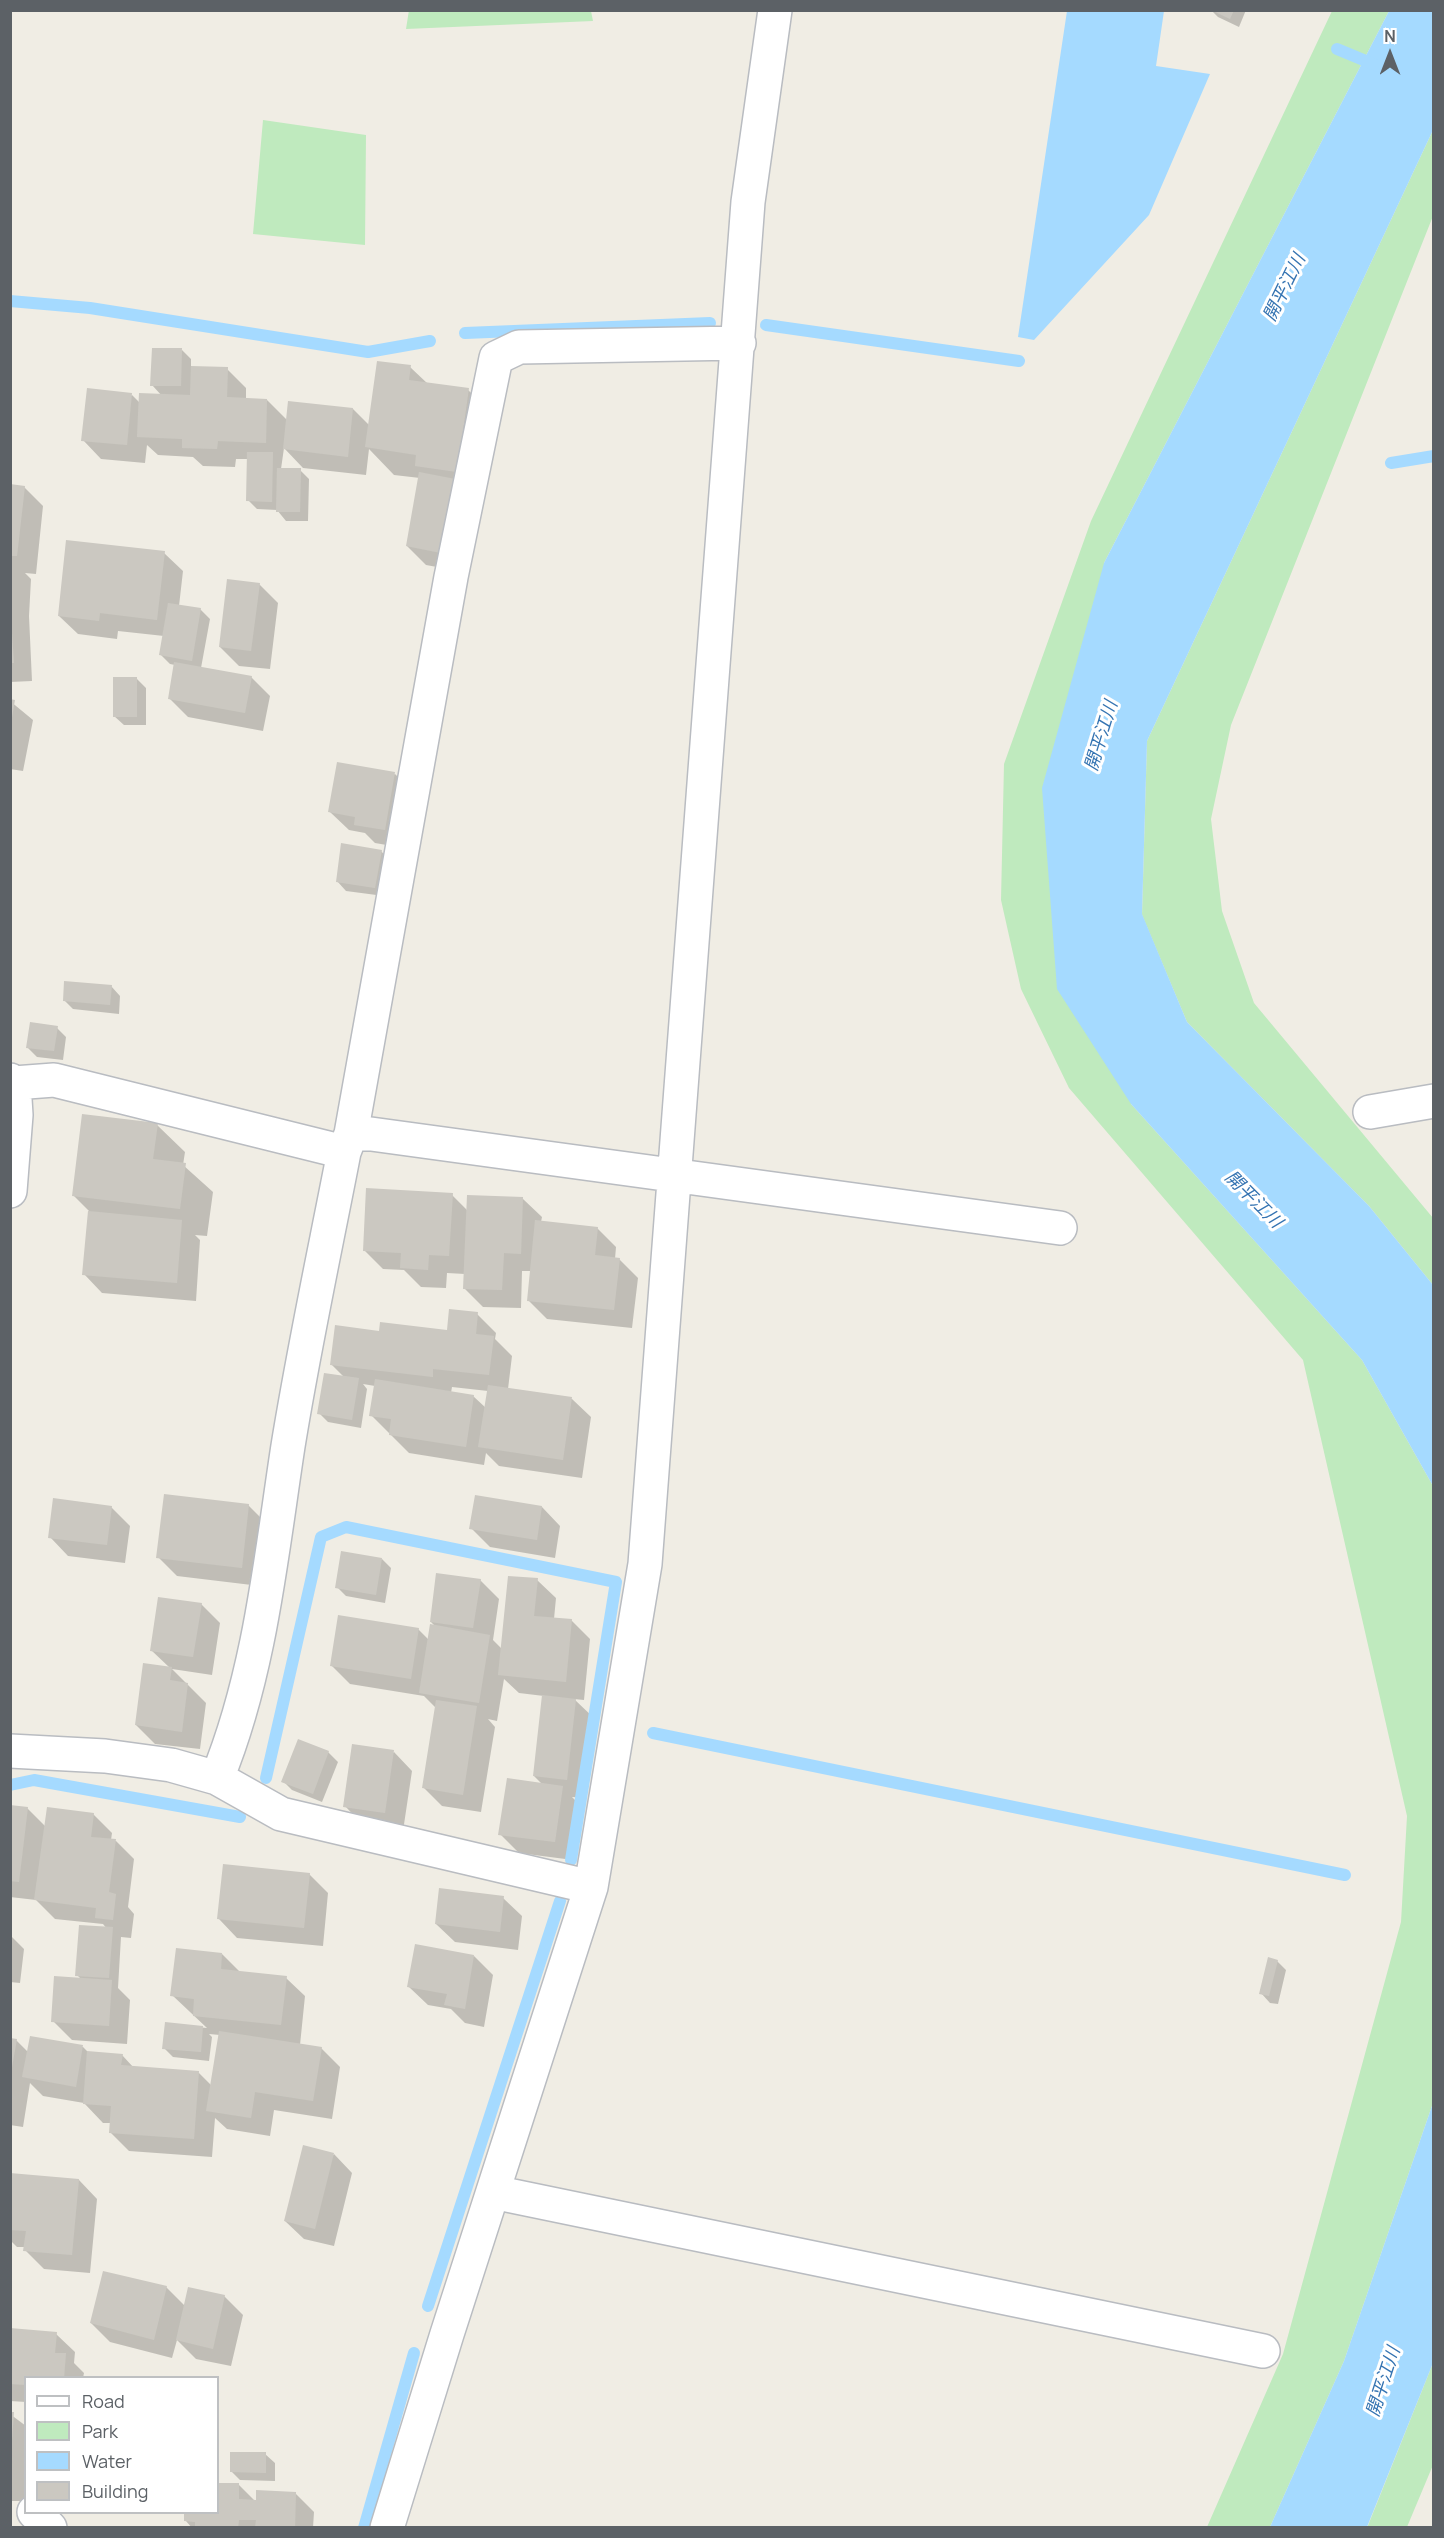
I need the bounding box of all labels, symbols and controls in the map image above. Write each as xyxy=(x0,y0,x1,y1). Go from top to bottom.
north arrow xyxy=(1360,24,1420,84)
text: N xyxy=(1384,25,1396,47)
water label: 開平江川 xyxy=(1260,251,1310,325)
water label: 開平江川 xyxy=(1081,698,1123,774)
water label: 開平江川 xyxy=(1220,1167,1286,1233)
water label: 開平江川 xyxy=(1363,2344,1405,2420)
legend xyxy=(24,2376,219,2514)
text: Road xyxy=(82,2389,125,2413)
text: Park xyxy=(82,2419,118,2443)
text: Water xyxy=(82,2449,132,2473)
text: Building xyxy=(82,2479,148,2503)

